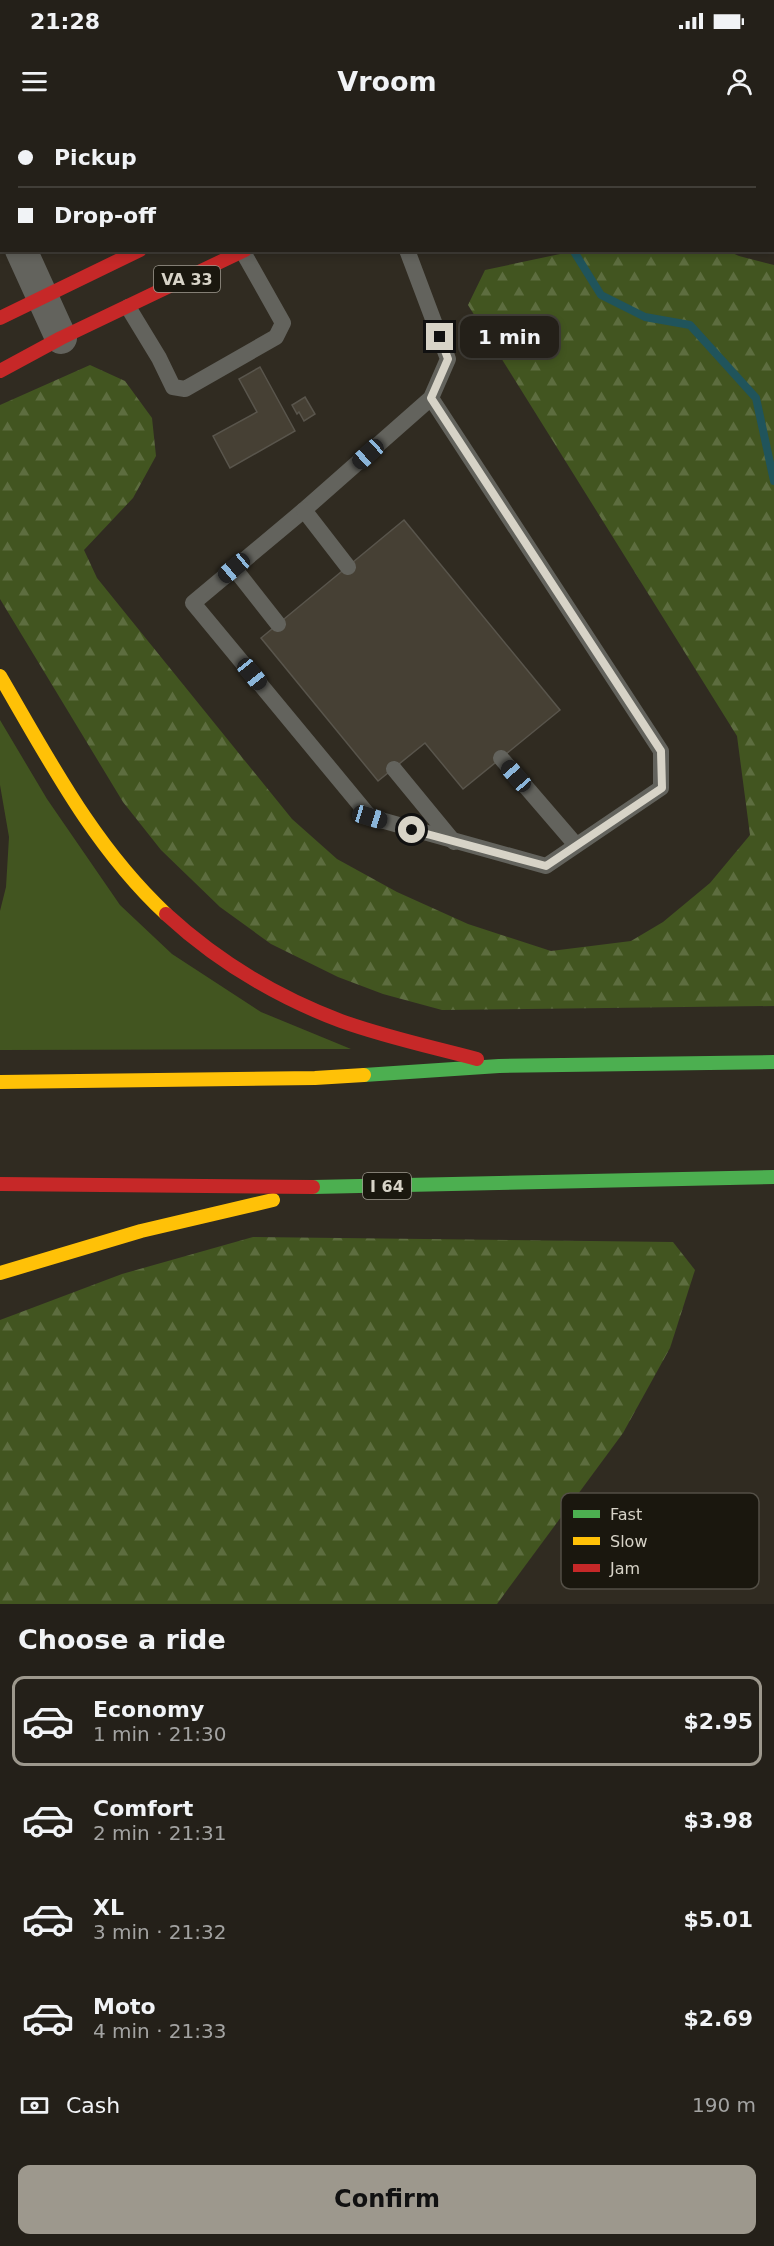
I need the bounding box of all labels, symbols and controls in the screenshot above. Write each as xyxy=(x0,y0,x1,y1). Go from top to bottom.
text: 21:28 xyxy=(30,9,100,34)
icon: menu xyxy=(18,65,51,98)
icon: person xyxy=(723,65,756,98)
text: Vroom xyxy=(337,66,437,97)
text: Pickup xyxy=(54,145,137,170)
text: Drop-off xyxy=(54,203,156,228)
road number: VA 33 xyxy=(154,266,220,292)
callout: 1 min xyxy=(461,316,560,358)
route end xyxy=(426,323,453,350)
text: 1 min xyxy=(478,325,541,349)
car xyxy=(349,435,387,473)
car xyxy=(214,550,254,586)
car xyxy=(234,654,270,694)
car xyxy=(497,757,535,795)
car xyxy=(350,803,390,831)
route start xyxy=(398,816,425,843)
road number: I 64 xyxy=(363,1173,411,1199)
legend xyxy=(561,1493,759,1589)
text: Fast xyxy=(610,1505,642,1524)
text: Slow xyxy=(610,1532,647,1551)
text: Jam xyxy=(609,1559,640,1578)
text: Choose a ride xyxy=(18,1624,226,1655)
icon: car xyxy=(21,1694,75,1748)
text: Economy xyxy=(93,1697,204,1722)
text: $2.95 xyxy=(683,1709,753,1734)
text: 1 min · 21:30 xyxy=(93,1722,227,1746)
icon: car xyxy=(21,1793,75,1847)
text: Comfort xyxy=(93,1796,193,1821)
text: $3.98 xyxy=(683,1808,753,1833)
text: 2 min · 21:31 xyxy=(93,1821,227,1845)
icon: car xyxy=(21,1892,75,1946)
text: XL xyxy=(93,1895,124,1920)
text: $5.01 xyxy=(683,1907,753,1932)
text: 3 min · 21:32 xyxy=(93,1920,227,1944)
icon: car xyxy=(21,1991,75,2045)
text: Moto xyxy=(93,1994,156,2019)
text: $2.69 xyxy=(683,2006,753,2031)
text: 4 min · 21:33 xyxy=(93,2019,227,2043)
icon: cash xyxy=(18,2089,51,2122)
text: Cash xyxy=(66,2093,120,2118)
text: 190 m xyxy=(692,2093,756,2117)
button: Confirm xyxy=(18,2165,756,2234)

